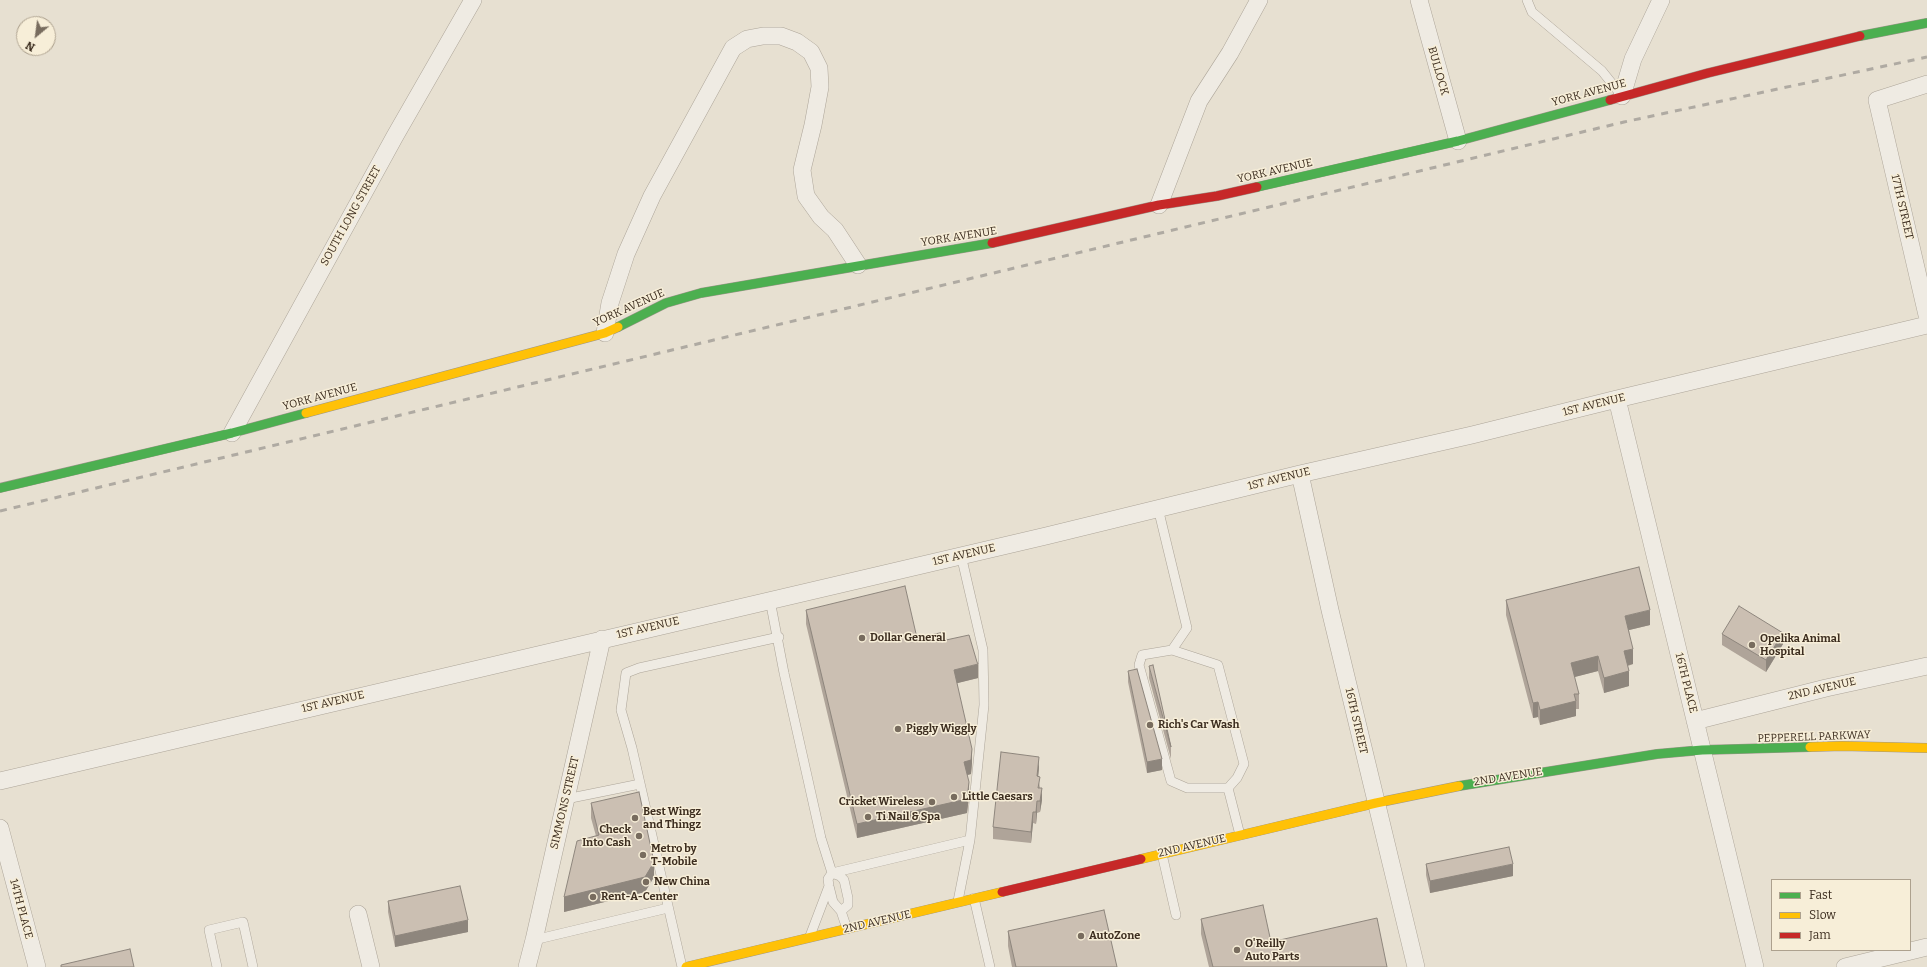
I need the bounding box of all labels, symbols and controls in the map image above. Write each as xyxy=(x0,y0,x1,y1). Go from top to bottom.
north arrow xyxy=(16,16,56,56)
text: N xyxy=(24,38,37,54)
street label: BULLOCK xyxy=(1425,45,1451,97)
street label: YORK AVENUE xyxy=(1550,77,1628,109)
street label: YORK AVENUE xyxy=(1236,156,1314,186)
street label: SOUTH LONG STREET xyxy=(318,164,384,268)
street label: 17TH STREET xyxy=(1888,173,1916,241)
street label: YORK AVENUE xyxy=(920,224,998,250)
street label: YORK AVENUE xyxy=(591,286,667,330)
street label: YORK AVENUE xyxy=(281,381,359,413)
street label: 1ST AVENUE xyxy=(1561,391,1627,419)
street label: 1ST AVENUE xyxy=(1246,465,1312,493)
street label: 1ST AVENUE xyxy=(931,541,997,569)
street label: 1ST AVENUE xyxy=(615,614,681,642)
place label: Dollar General xyxy=(870,631,946,645)
place label: Opelika Animal Hospital xyxy=(1760,632,1840,658)
marker: Dollar General xyxy=(857,633,867,643)
marker: Opelika Animal Hospital xyxy=(1747,640,1757,650)
street label: 16TH PLACE xyxy=(1672,651,1700,715)
street label: 2ND AVENUE xyxy=(1787,675,1857,703)
street label: 16TH STREET xyxy=(1342,687,1370,755)
street label: 1ST AVENUE xyxy=(300,688,366,716)
place label: Rich's Car Wash xyxy=(1158,718,1239,732)
marker: Rich's Car Wash xyxy=(1145,720,1155,730)
place label: Piggly Wiggly xyxy=(906,722,977,736)
marker: Piggly Wiggly xyxy=(893,724,903,734)
street label: PEPPERELL PARKWAY xyxy=(1757,728,1871,746)
street label: SIMMONS STREET xyxy=(548,755,582,851)
street label: 2ND AVENUE xyxy=(1473,765,1543,789)
place label: Little Caesars xyxy=(962,790,1033,804)
marker: Little Caesars xyxy=(949,792,959,802)
place label: Cricket Wireless xyxy=(839,795,924,809)
marker: Cricket Wireless xyxy=(927,797,937,807)
place label: Best Wingz and Thingz xyxy=(643,805,701,831)
place label: Ti Nail & Spa xyxy=(876,810,940,824)
marker: Ti Nail & Spa xyxy=(863,812,873,822)
marker: Best Wingz and Thingz xyxy=(630,813,640,823)
place label: Check Into Cash xyxy=(582,823,631,849)
marker: Check Into Cash xyxy=(634,831,644,841)
street label: 2ND AVENUE xyxy=(1157,832,1227,860)
place label: Metro by T-Mobile xyxy=(651,842,697,868)
marker: Metro by T-Mobile xyxy=(638,850,648,860)
place label: New China xyxy=(654,875,710,889)
marker: New China xyxy=(641,877,651,887)
street label: 14TH PLACE xyxy=(7,878,35,940)
legend xyxy=(1771,879,1911,951)
text: Fast xyxy=(1809,888,1832,902)
place label: Rent-A-Center xyxy=(601,890,678,904)
marker: Rent-A-Center xyxy=(588,892,598,902)
street label: 2ND AVENUE xyxy=(842,908,912,936)
text: Slow xyxy=(1809,908,1836,922)
text: Jam xyxy=(1809,928,1831,942)
place label: AutoZone xyxy=(1089,929,1140,943)
marker: AutoZone xyxy=(1076,931,1086,941)
place label: O'Reilly Auto Parts xyxy=(1245,937,1299,963)
marker: O'Reilly Auto Parts xyxy=(1232,945,1242,955)

